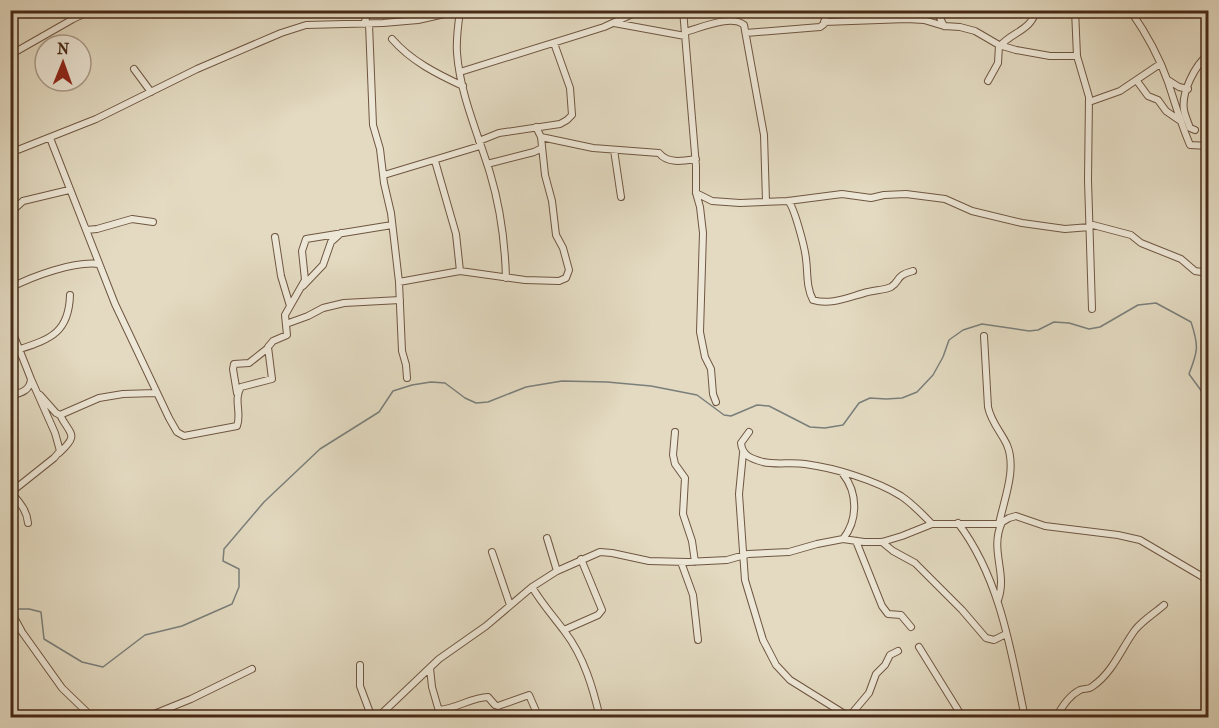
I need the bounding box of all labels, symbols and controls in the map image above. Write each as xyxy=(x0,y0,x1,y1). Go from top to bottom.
north arrow xyxy=(33,33,93,93)
text: N xyxy=(57,39,70,58)

